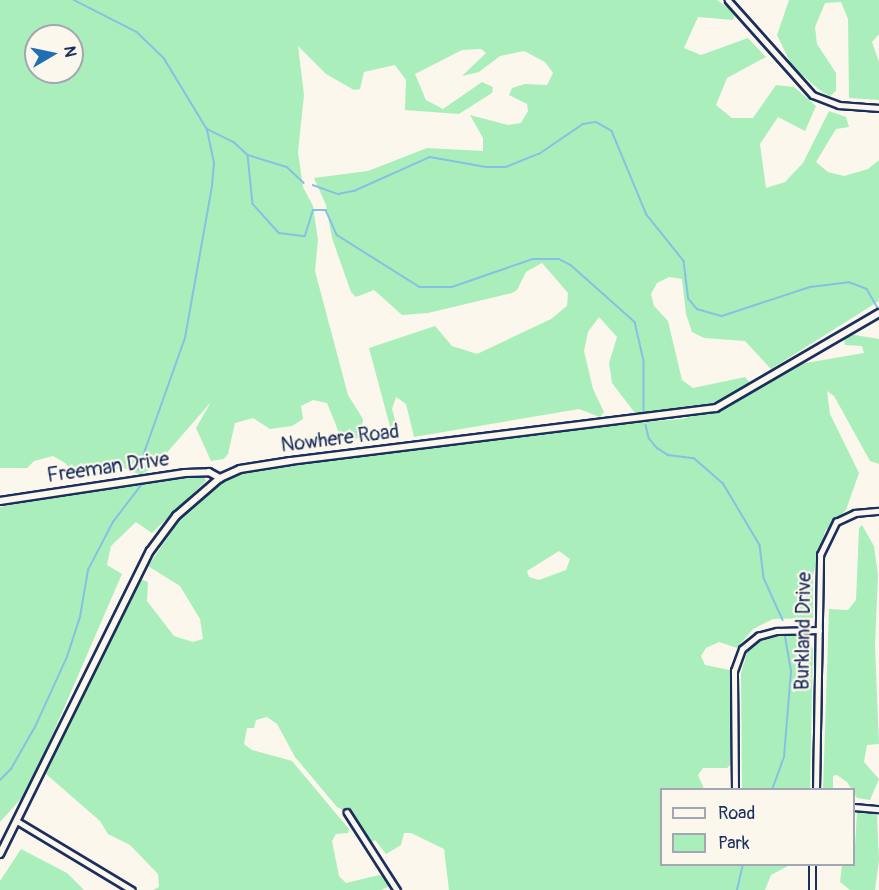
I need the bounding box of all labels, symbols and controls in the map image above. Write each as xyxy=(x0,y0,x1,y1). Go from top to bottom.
north arrow xyxy=(24,24,84,84)
text: N xyxy=(59,45,81,58)
street label: Nowhere Road xyxy=(279,419,401,457)
street label: Freeman Drive xyxy=(45,447,171,487)
street label: Burkland Drive xyxy=(790,572,816,690)
legend xyxy=(660,788,855,866)
text: Road xyxy=(718,802,755,825)
text: Park xyxy=(718,832,750,855)

